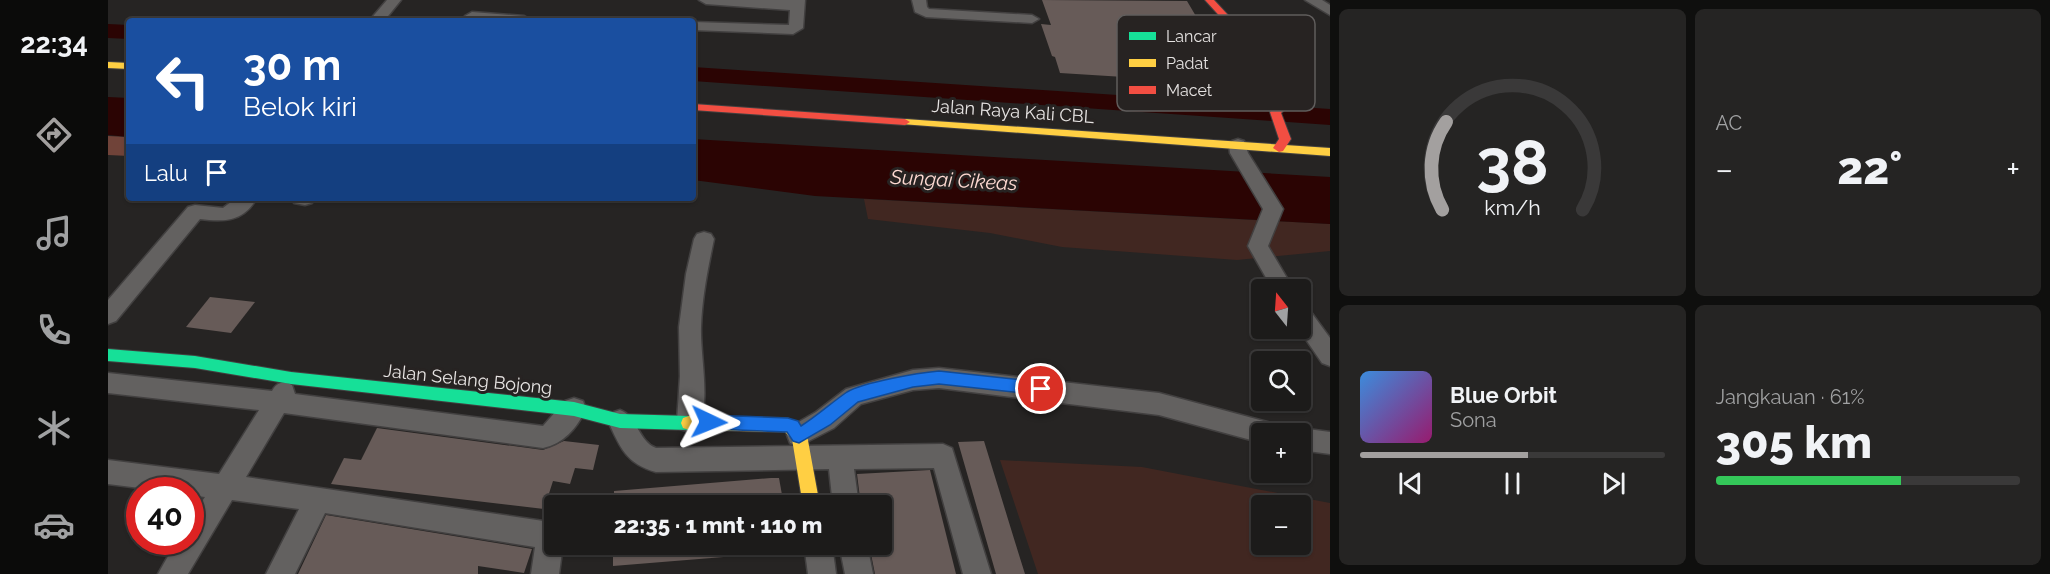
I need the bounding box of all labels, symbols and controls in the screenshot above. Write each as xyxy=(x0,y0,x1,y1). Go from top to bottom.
legend xyxy=(1117,15,1315,111)
text: Lancar xyxy=(1166,27,1217,46)
text: 22:34 xyxy=(20,28,88,59)
text: 30 m xyxy=(243,41,341,90)
icon: left xyxy=(144,42,222,120)
text: Padat xyxy=(1166,54,1209,73)
text: Macet xyxy=(1166,81,1213,100)
text: Belok kiri xyxy=(243,91,357,122)
street label: Jalan Raya Kali CBL xyxy=(931,95,1095,127)
text: AC xyxy=(1716,111,1742,135)
icon: directions xyxy=(33,114,75,156)
text: 38 xyxy=(1476,125,1548,199)
text: 22° xyxy=(1837,142,1902,195)
text: − xyxy=(1716,150,1733,189)
text: + xyxy=(2006,150,2020,189)
icon: arrive xyxy=(200,156,233,189)
text: Lalu xyxy=(144,160,188,186)
water label: Sungai Cikeas xyxy=(889,165,1019,195)
text: km/h xyxy=(1484,195,1541,220)
icon: music xyxy=(33,212,75,254)
north arrow xyxy=(1251,279,1311,339)
map controls xyxy=(1251,279,1311,555)
icon: phone xyxy=(33,309,75,351)
button: search xyxy=(1251,351,1311,411)
street label: Jalan Selang Bojong xyxy=(383,360,553,398)
pin xyxy=(1015,363,1066,414)
icon: arrive xyxy=(1024,372,1057,405)
text: Blue Orbit xyxy=(1450,382,1557,408)
text: Jangkauan · 61% xyxy=(1716,385,1865,409)
position arrow xyxy=(677,390,741,454)
icon: climate xyxy=(33,407,75,449)
text: Sona xyxy=(1450,408,1497,432)
text: 305 km xyxy=(1716,416,1872,469)
button: + xyxy=(1251,423,1311,483)
icon: previous xyxy=(1394,467,1427,500)
icon: pause xyxy=(1496,467,1529,500)
icon: next xyxy=(1597,467,1630,500)
speed limit sign: 40 xyxy=(126,477,204,555)
button: − xyxy=(1251,495,1311,555)
icon: car xyxy=(33,504,75,546)
text: 22:35 · 1 mnt · 110 m xyxy=(614,512,822,538)

